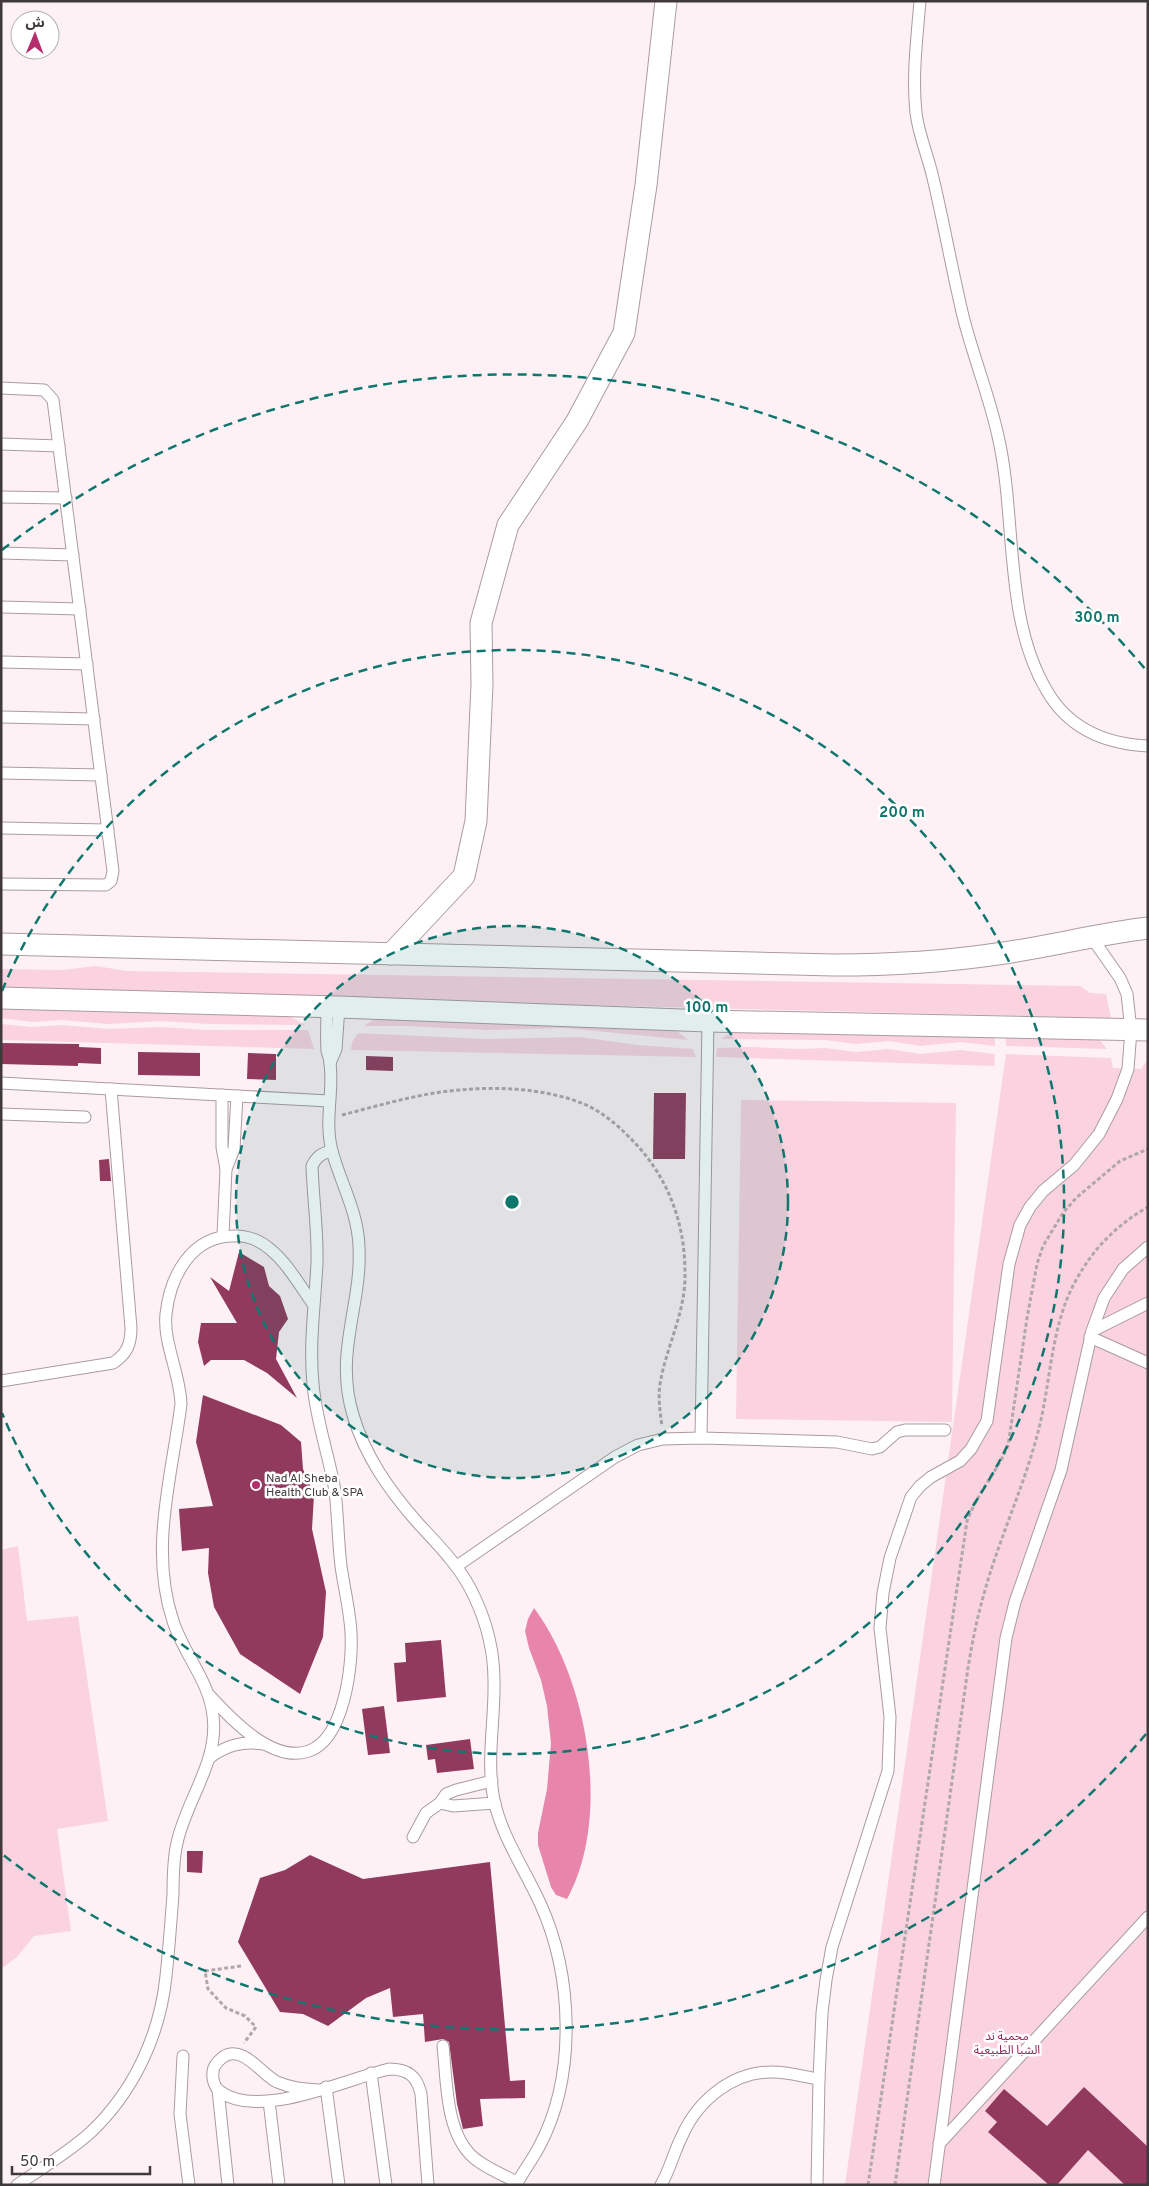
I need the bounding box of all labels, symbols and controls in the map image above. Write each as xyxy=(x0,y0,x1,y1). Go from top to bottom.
north arrow xyxy=(10,10,60,60)
text: ش xyxy=(25,15,45,32)
text: 300 m xyxy=(1074,609,1120,628)
text: 200 m xyxy=(879,804,925,823)
text: 100 m xyxy=(686,999,728,1018)
centre of rings xyxy=(503,1193,521,1211)
place label: Nad Al Sheba Health Club & SPA xyxy=(266,1471,364,1501)
marker: Nad Al Sheba Health Club & SPA xyxy=(250,1479,262,1491)
park label: محمية ند الشبا الطبيعية xyxy=(974,2029,1040,2059)
scale bar xyxy=(12,2144,150,2176)
text: 50 m xyxy=(20,2153,55,2172)

